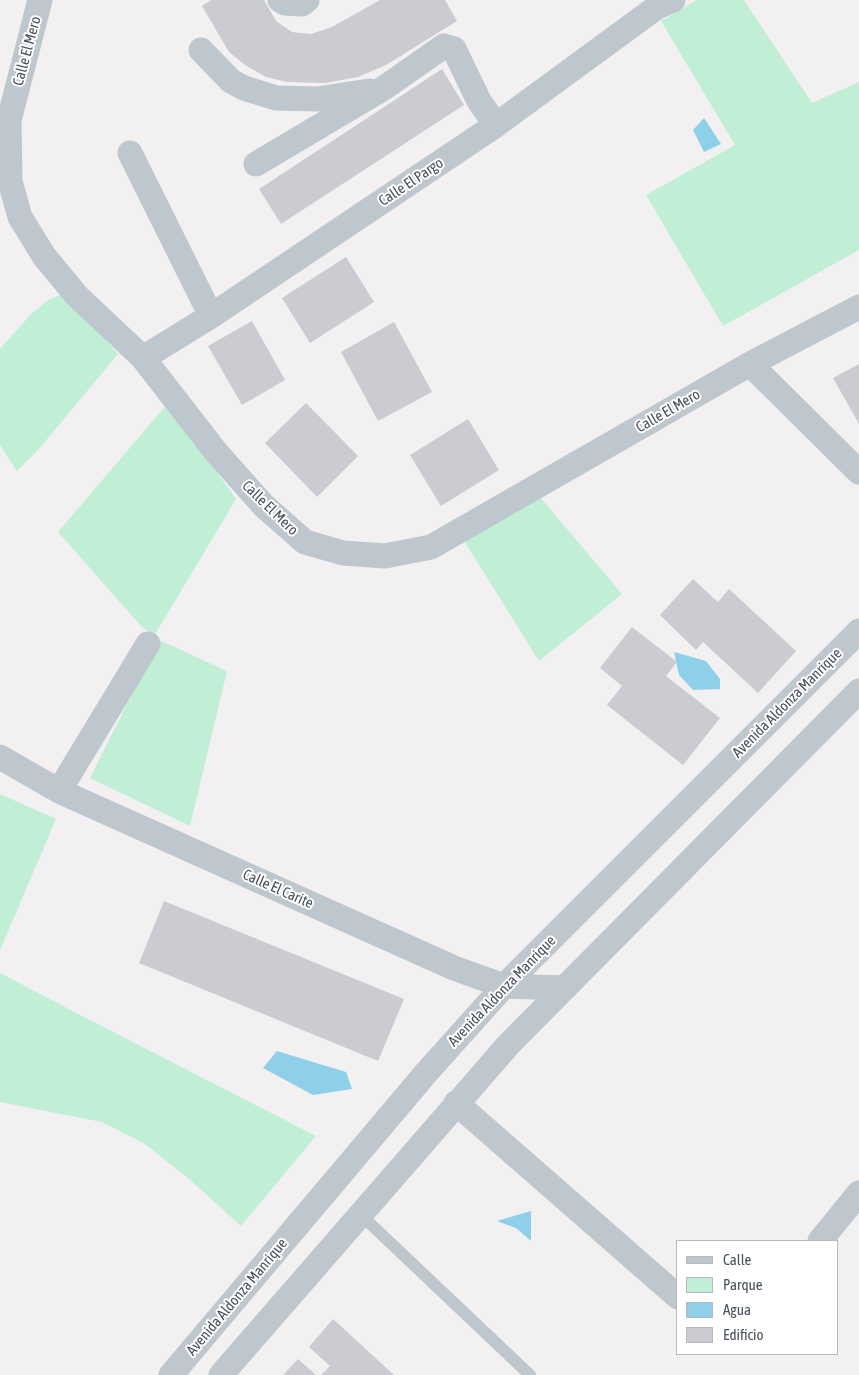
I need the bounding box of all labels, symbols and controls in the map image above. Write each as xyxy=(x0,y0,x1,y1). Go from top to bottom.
street label: Calle El Mero xyxy=(9,14,45,88)
street label: Calle El Pargo xyxy=(375,154,447,210)
street label: Calle El Mero xyxy=(633,385,703,437)
street label: Calle El Mero xyxy=(238,477,302,539)
street label: Avenida Aldonza Manrique xyxy=(729,645,845,761)
street label: Calle El Carite xyxy=(240,865,316,913)
street label: Avenida Aldonza Manrique xyxy=(444,932,560,1050)
street label: Avenida Aldonza Manrique xyxy=(183,1235,291,1359)
legend xyxy=(676,1240,839,1355)
text: Calle xyxy=(723,1251,751,1268)
text: Parque xyxy=(723,1276,763,1293)
text: Agua xyxy=(723,1301,751,1318)
text: Edificio xyxy=(723,1326,764,1343)

